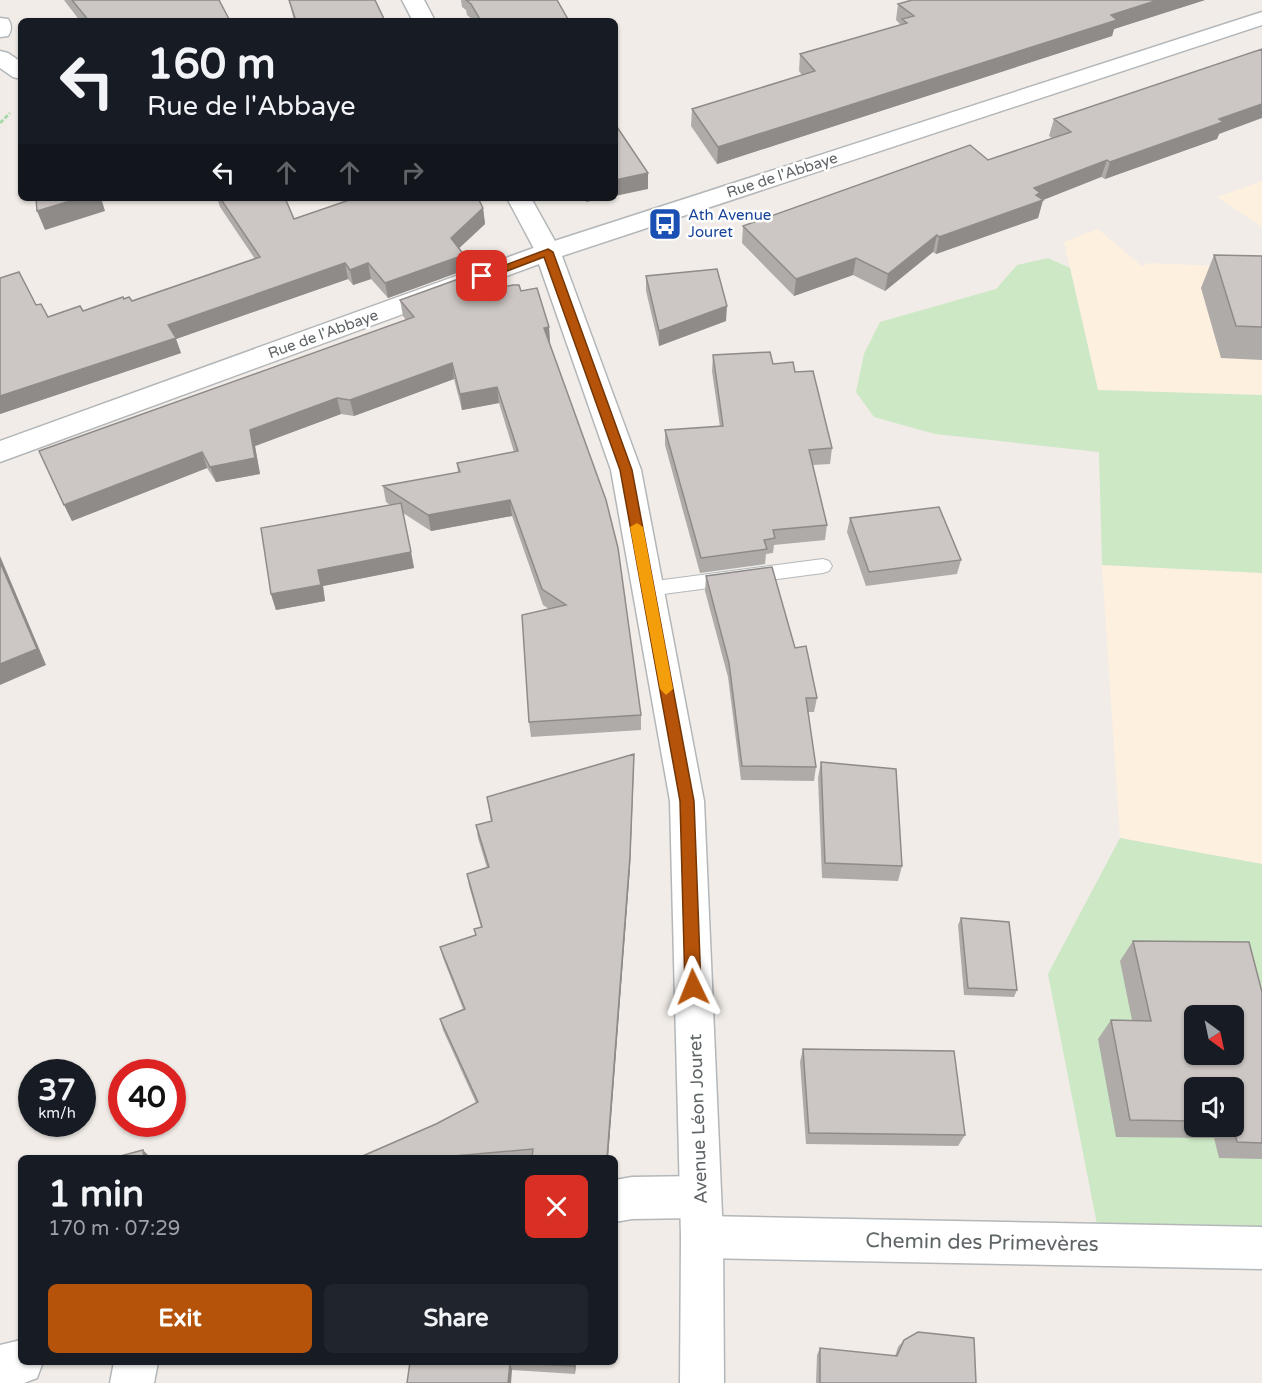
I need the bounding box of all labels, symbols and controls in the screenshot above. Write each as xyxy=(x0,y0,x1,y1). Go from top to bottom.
text: 160 m xyxy=(147,39,276,90)
icon: left xyxy=(48,42,126,120)
text: Rue de l'Abbaye xyxy=(147,90,356,123)
street label: Rue de l'Abbaye xyxy=(724,149,840,201)
icon: left xyxy=(207,156,240,189)
icon: ahead xyxy=(270,156,303,189)
icon: ahead xyxy=(333,156,366,189)
icon: right xyxy=(396,156,429,189)
bus stop icon: Ath Avenue Jouret xyxy=(647,206,683,242)
place label: Ath Avenue Jouret xyxy=(688,206,771,241)
pin xyxy=(456,250,507,301)
icon: arrive xyxy=(465,259,498,292)
street label: Rue de l'Abbaye xyxy=(265,306,381,362)
position arrow xyxy=(661,955,725,1019)
north arrow xyxy=(1184,1005,1244,1065)
map controls xyxy=(1184,1005,1244,1137)
street label: Avenue Léon Jouret xyxy=(684,1033,712,1204)
speed limit sign: 40 xyxy=(108,1059,186,1137)
text: 37 xyxy=(38,1072,76,1109)
button: sound xyxy=(1184,1077,1244,1137)
text: km/h xyxy=(38,1104,76,1122)
text: 1 min xyxy=(48,1173,144,1216)
button: close xyxy=(525,1175,588,1238)
text: 170 m · 07:29 xyxy=(48,1217,180,1241)
street label: Chemin des Primevères xyxy=(865,1228,1099,1257)
button: Exit xyxy=(48,1284,312,1353)
button: Share xyxy=(324,1284,588,1353)

